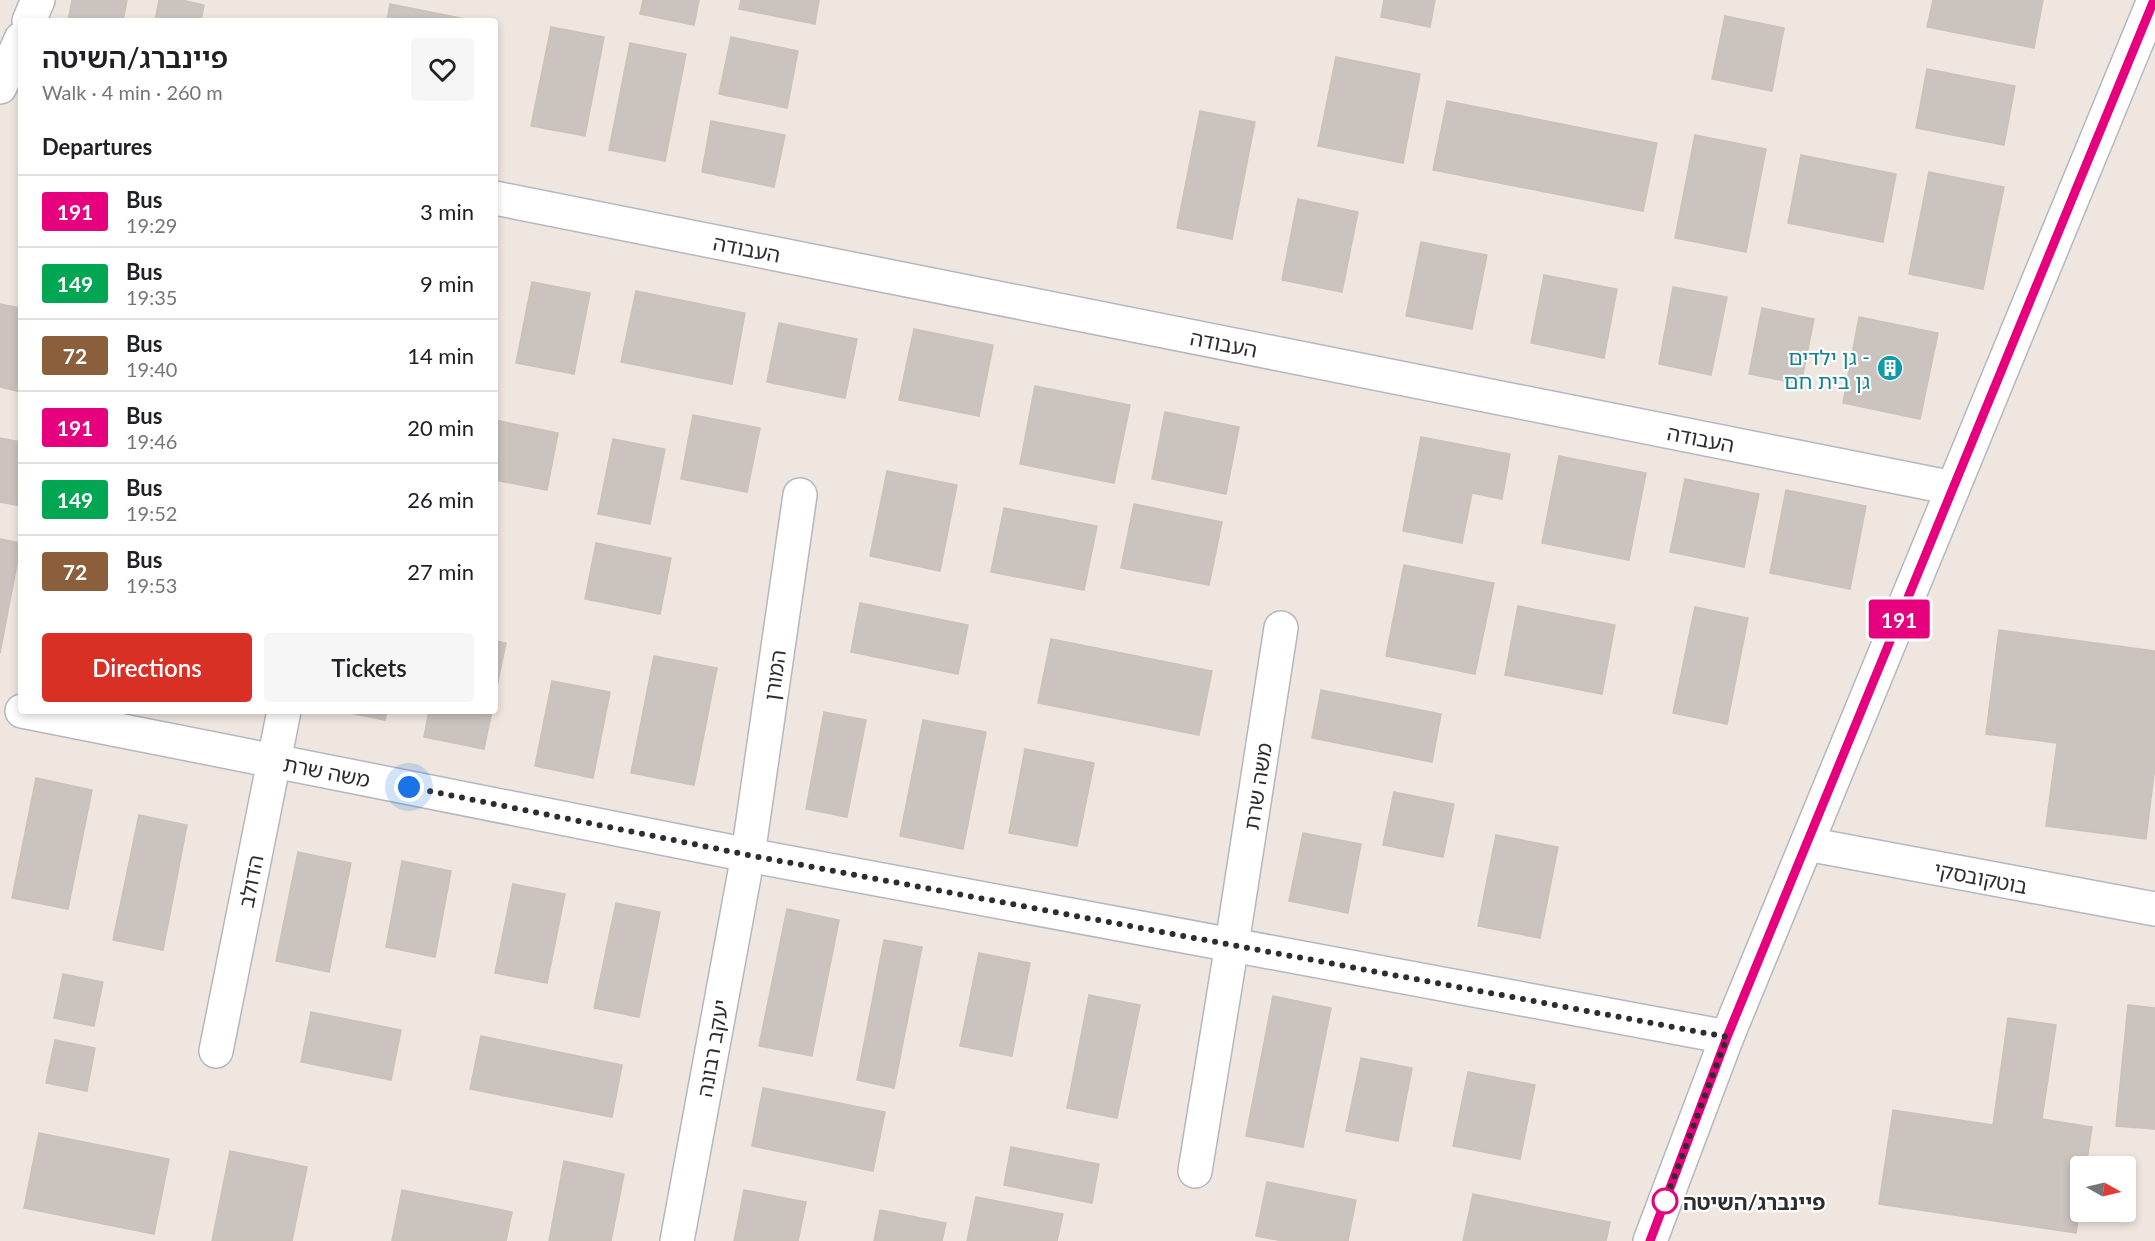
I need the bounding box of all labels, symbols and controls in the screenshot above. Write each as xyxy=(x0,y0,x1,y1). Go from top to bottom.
button: heart xyxy=(411,38,474,101)
text: פיינברג/השיטה xyxy=(42,40,228,74)
text: Walk · 4 min · 260 m xyxy=(42,80,223,104)
text: Departures xyxy=(42,133,152,160)
text: Bus xyxy=(126,186,162,213)
text: 3 min xyxy=(420,198,474,225)
text: 191 xyxy=(57,199,93,224)
text: 19:29 xyxy=(126,213,177,237)
street label: העבודה xyxy=(711,229,783,267)
text: Bus xyxy=(126,258,162,285)
text: 9 min xyxy=(420,270,474,297)
text: 149 xyxy=(57,271,93,296)
text: 19:35 xyxy=(126,285,177,309)
street label: העבודה xyxy=(1188,324,1260,362)
text: Bus xyxy=(126,330,162,357)
text: 14 min xyxy=(407,342,474,369)
text: 72 xyxy=(63,343,87,368)
place label: גן ילדים - גן בית חם xyxy=(1784,344,1870,393)
building icon: גן ילדים - גן בית חם xyxy=(1875,353,1905,383)
text: 19:40 xyxy=(126,357,177,381)
text: Bus xyxy=(126,402,162,429)
text: 20 min xyxy=(407,414,474,441)
text: 191 xyxy=(57,415,93,440)
street label: העבודה xyxy=(1665,419,1737,457)
text: 19:46 xyxy=(126,429,177,453)
text: Bus xyxy=(126,474,162,501)
text: 26 min xyxy=(407,486,474,513)
text: 149 xyxy=(57,487,93,512)
text: 19:52 xyxy=(126,501,177,525)
text: Bus xyxy=(126,546,162,573)
text: 27 min xyxy=(407,558,474,585)
text: 72 xyxy=(63,559,87,584)
text: 19:53 xyxy=(126,573,177,597)
line badge: 191 xyxy=(1864,600,1934,638)
text: 191 xyxy=(1881,607,1917,632)
button: Directions xyxy=(42,633,252,702)
button: Tickets xyxy=(264,633,474,702)
street label: המורן xyxy=(758,648,790,702)
street label: משה שרת xyxy=(1238,741,1276,831)
street label: משה שרת xyxy=(282,750,373,792)
your location xyxy=(394,772,424,802)
street label: הדולב xyxy=(233,853,267,909)
street label: בוטקובסקי xyxy=(1932,856,2030,898)
street label: יעקב רבונה xyxy=(691,997,733,1099)
north arrow xyxy=(2070,1156,2136,1222)
map controls xyxy=(2070,1156,2136,1222)
marker: פיינברג/השיטה xyxy=(1652,1188,1678,1214)
place label: פיינברג/השיטה xyxy=(1683,1189,1825,1214)

